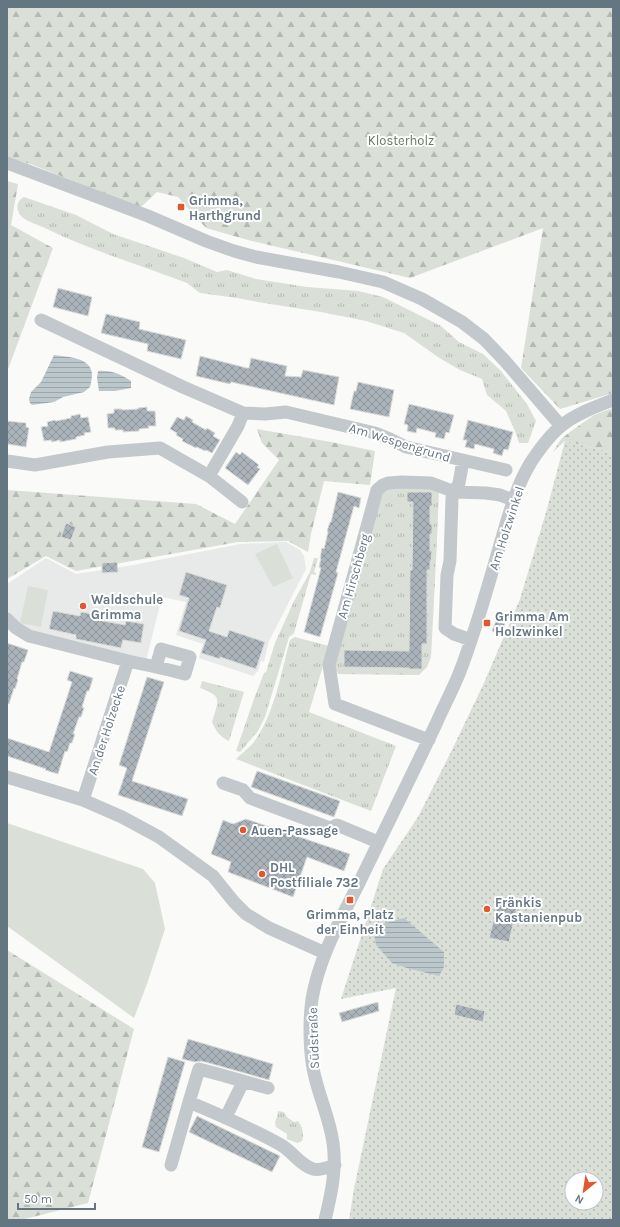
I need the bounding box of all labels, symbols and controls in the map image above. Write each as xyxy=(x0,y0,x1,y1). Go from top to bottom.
park label: Klosterholz xyxy=(368,133,434,148)
place label: Grimma, Harthgrund xyxy=(189,193,261,223)
marker: Grimma, Harthgrund xyxy=(176,202,186,212)
street label: Am Wespengrund xyxy=(347,420,452,465)
street label: Am Holzwinkel xyxy=(486,484,527,572)
street label: Am Hirschberg xyxy=(334,531,373,620)
place label: Waldschule Grimma xyxy=(91,592,163,622)
marker: Waldschule Grimma xyxy=(78,601,88,611)
place label: Grimma Am Holzwinkel xyxy=(495,609,569,639)
marker: Grimma Am Holzwinkel xyxy=(482,618,492,628)
street label: An der Holzecke xyxy=(85,683,128,777)
place label: Auen-Passage xyxy=(251,823,338,838)
marker: Auen-Passage xyxy=(238,825,248,835)
place label: DHL Postfiliale 732 xyxy=(270,860,358,890)
marker: DHL Postfiliale 732 xyxy=(257,869,267,879)
marker: Grimma, Platz der Einheit xyxy=(345,895,355,905)
place label: Fränkis Kastanienpub xyxy=(495,895,582,925)
marker: Fränkis Kastanienpub xyxy=(482,904,492,914)
place label: Grimma, Platz der Einheit xyxy=(306,907,394,937)
street label: Südstraße xyxy=(305,1007,322,1069)
north arrow xyxy=(564,1171,604,1211)
scale bar xyxy=(18,1185,95,1211)
text: 50 m xyxy=(24,1192,52,1206)
text: N xyxy=(573,1192,586,1207)

